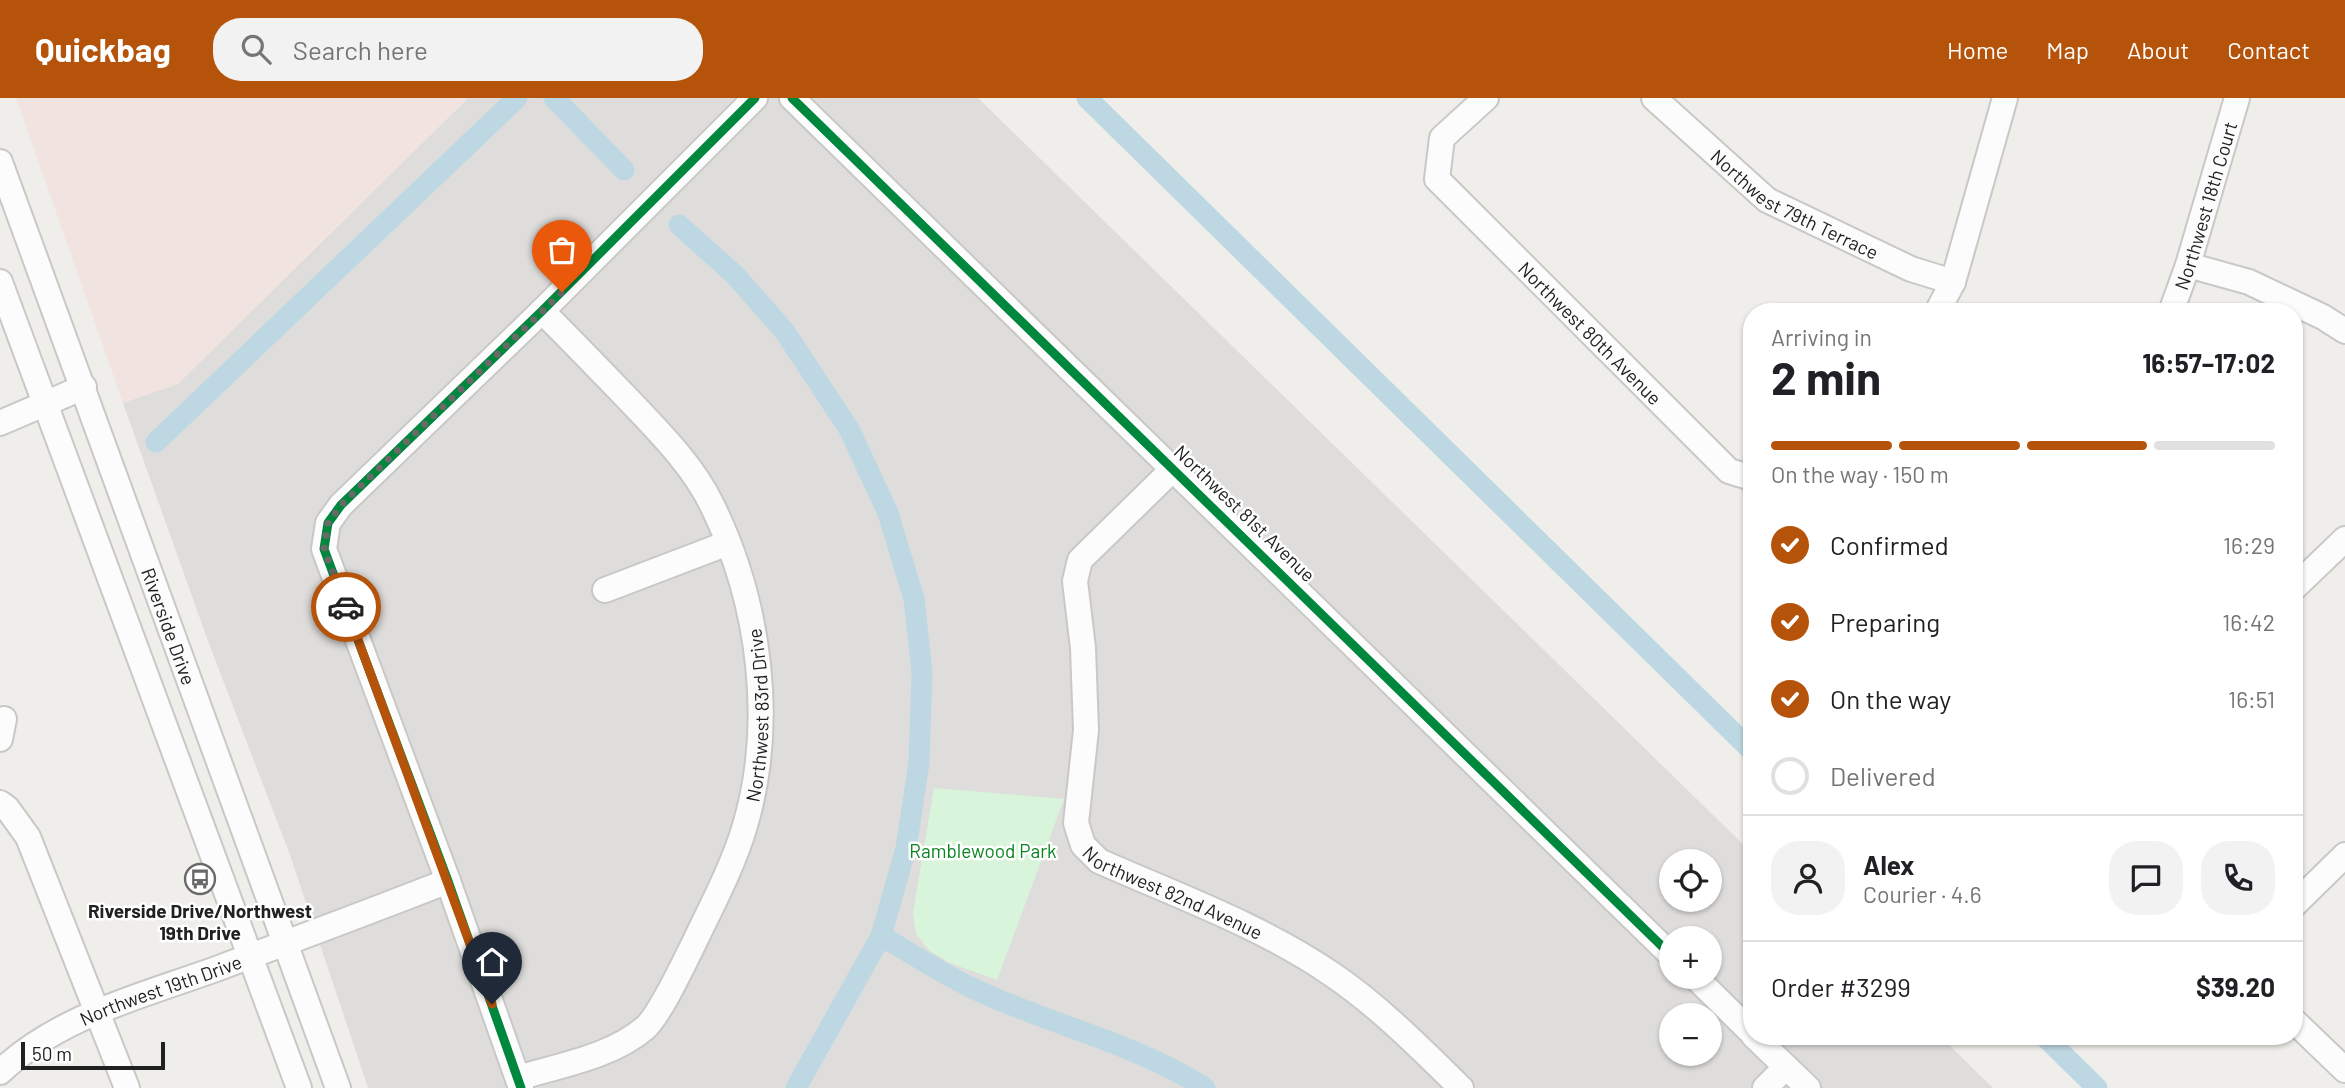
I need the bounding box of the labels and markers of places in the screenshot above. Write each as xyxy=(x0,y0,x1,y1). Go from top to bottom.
pin xyxy=(532,220,592,292)
bus stop icon: Riverside Drive/Northwest 19th Drive xyxy=(183,862,217,896)
place label: Riverside Drive/Northwest 19th Drive xyxy=(88,899,312,944)
pin xyxy=(462,932,522,1004)

